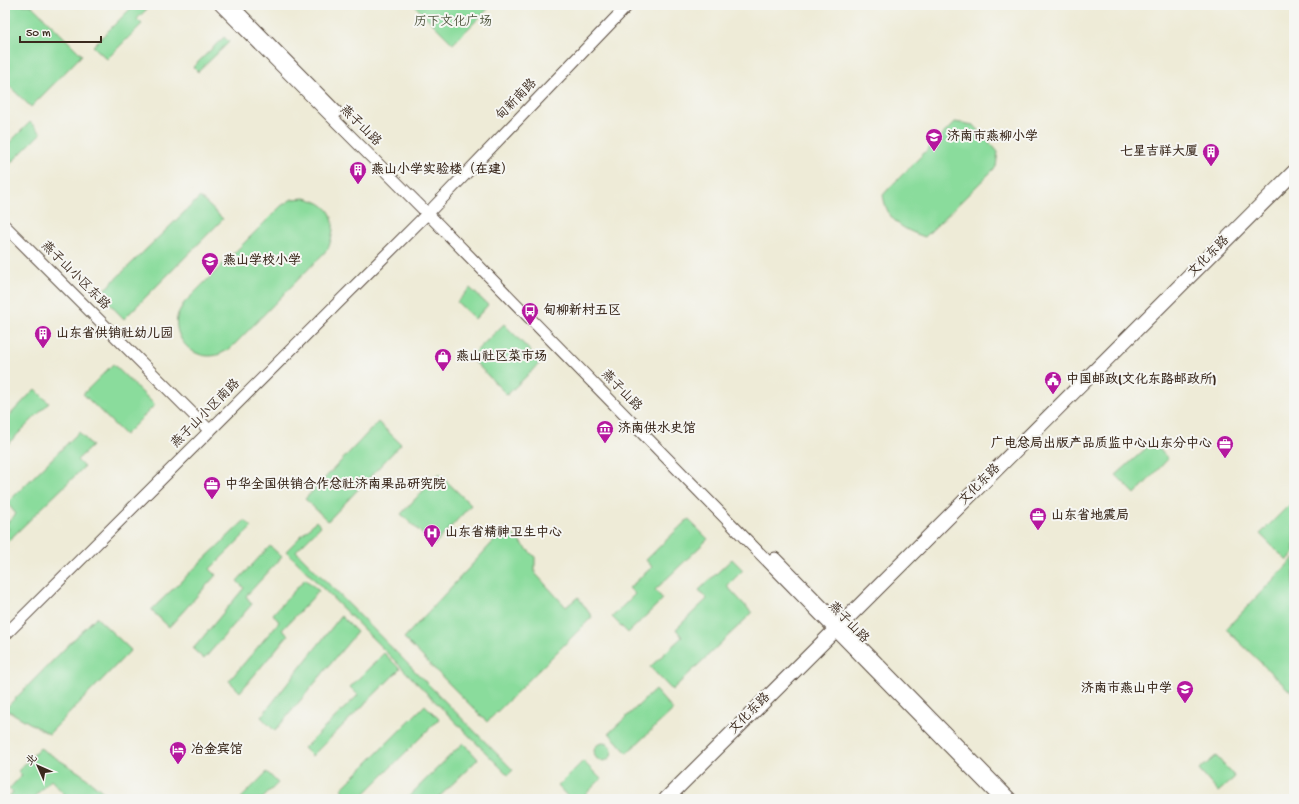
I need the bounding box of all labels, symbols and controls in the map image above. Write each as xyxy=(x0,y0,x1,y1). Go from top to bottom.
park label: 历下文化广场 xyxy=(414,14,492,30)
scale bar xyxy=(20,18,101,44)
text: 50 m xyxy=(26,27,51,41)
street label: 甸新南路 xyxy=(493,75,540,124)
street label: 燕子山路 xyxy=(336,102,384,150)
school or university icon: 济南市燕柳小学 xyxy=(924,127,944,152)
place label: 济南市燕柳小学 xyxy=(947,129,1038,145)
building icon: 七星吉祥大厦 xyxy=(1201,142,1221,167)
place label: 七星吉祥大厦 xyxy=(1120,144,1198,160)
building icon: 燕山小学实验楼（在建） xyxy=(348,160,368,185)
place label: 燕山小学实验楼（在建） xyxy=(371,162,514,178)
street label: 文化东路 xyxy=(1185,233,1233,281)
street label: 燕子山小区东路 xyxy=(38,238,113,313)
school or university icon: 燕山学校小学 xyxy=(200,251,220,276)
place label: 燕山学校小学 xyxy=(223,253,301,269)
bus stop icon: 甸柳新村五区 xyxy=(520,301,540,326)
place label: 甸柳新村五区 xyxy=(543,302,621,319)
building icon: 山东省供销社幼儿园 xyxy=(33,324,53,349)
place label: 山东省供销社幼儿园 xyxy=(56,325,173,342)
shop icon: 燕山社区菜市场 xyxy=(433,347,453,372)
place label: 燕山社区菜市场 xyxy=(456,349,547,365)
street label: 燕子山路 xyxy=(598,366,645,415)
public building icon: 中国邮政(文化东路邮政所) xyxy=(1043,370,1063,395)
place label: 中国邮政(文化东路邮政所) xyxy=(1066,372,1216,388)
street label: 燕子山小区南路 xyxy=(168,376,243,451)
museum icon: 济南供水史馆 xyxy=(595,419,615,444)
place label: 济南供水史馆 xyxy=(618,420,696,437)
office icon: 广电总局出版产品质监中心山东分中心 xyxy=(1215,434,1235,459)
place label: 广电总局出版产品质监中心山东分中心 xyxy=(991,435,1212,452)
street label: 文化东路 xyxy=(956,461,1004,509)
office icon: 中华全国供销合作总社济南果品研究院 xyxy=(202,475,222,500)
place label: 中华全国供销合作总社济南果品研究院 xyxy=(225,476,446,493)
office icon: 山东省地震局 xyxy=(1028,506,1048,531)
place label: 山东省地震局 xyxy=(1051,508,1129,524)
hospital icon: 山东省精神卫生中心 xyxy=(422,523,442,548)
place label: 山东省精神卫生中心 xyxy=(445,525,562,541)
street label: 燕子山路 xyxy=(825,598,872,647)
school or university icon: 济南市燕山中学 xyxy=(1175,679,1195,704)
place label: 济南市燕山中学 xyxy=(1081,681,1172,697)
street label: 文化东路 xyxy=(726,690,774,738)
hotel icon: 冶金宾馆 xyxy=(168,740,188,765)
place label: 冶金宾馆 xyxy=(191,742,243,758)
north arrow xyxy=(18,746,58,786)
text: 北 xyxy=(24,752,40,768)

